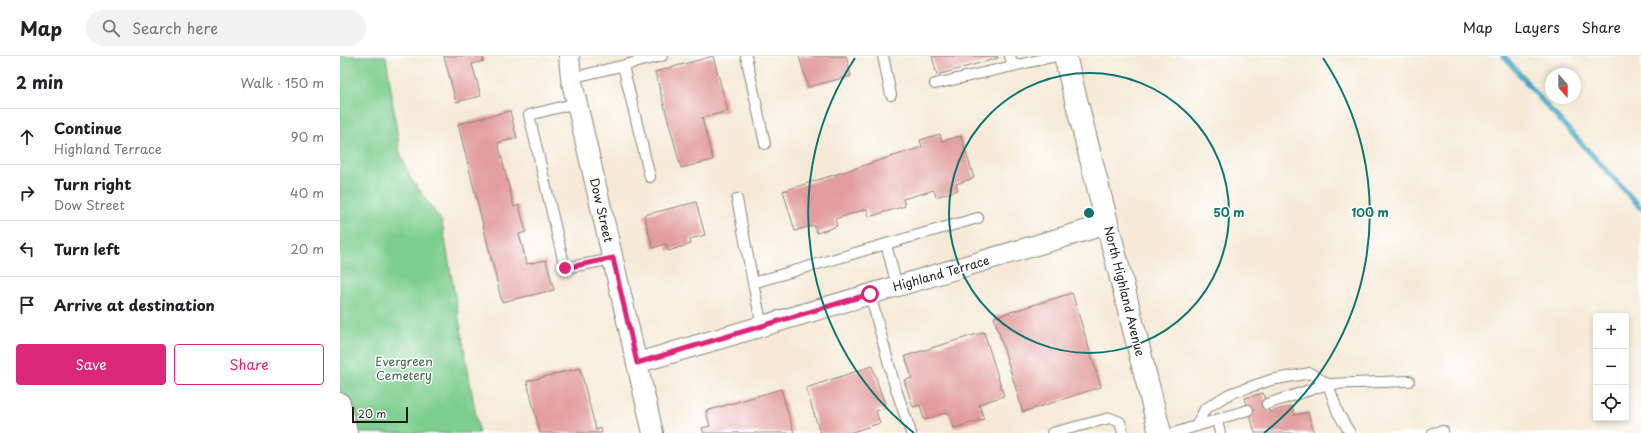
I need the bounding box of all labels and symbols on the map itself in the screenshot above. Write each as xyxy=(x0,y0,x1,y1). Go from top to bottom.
north arrow xyxy=(1545,68,1581,104)
street label: Dow Street xyxy=(586,176,618,244)
text: 50 m xyxy=(1213,203,1245,221)
text: 100 m xyxy=(1351,203,1389,221)
centre of rings xyxy=(1082,206,1096,220)
street label: North Highland Avenue xyxy=(1100,224,1150,358)
street label: Highland Terrace xyxy=(891,251,991,295)
route end xyxy=(556,259,574,277)
route start xyxy=(861,285,879,303)
park label: Evergreen Cemetery xyxy=(375,352,433,384)
scale bar xyxy=(352,405,408,424)

